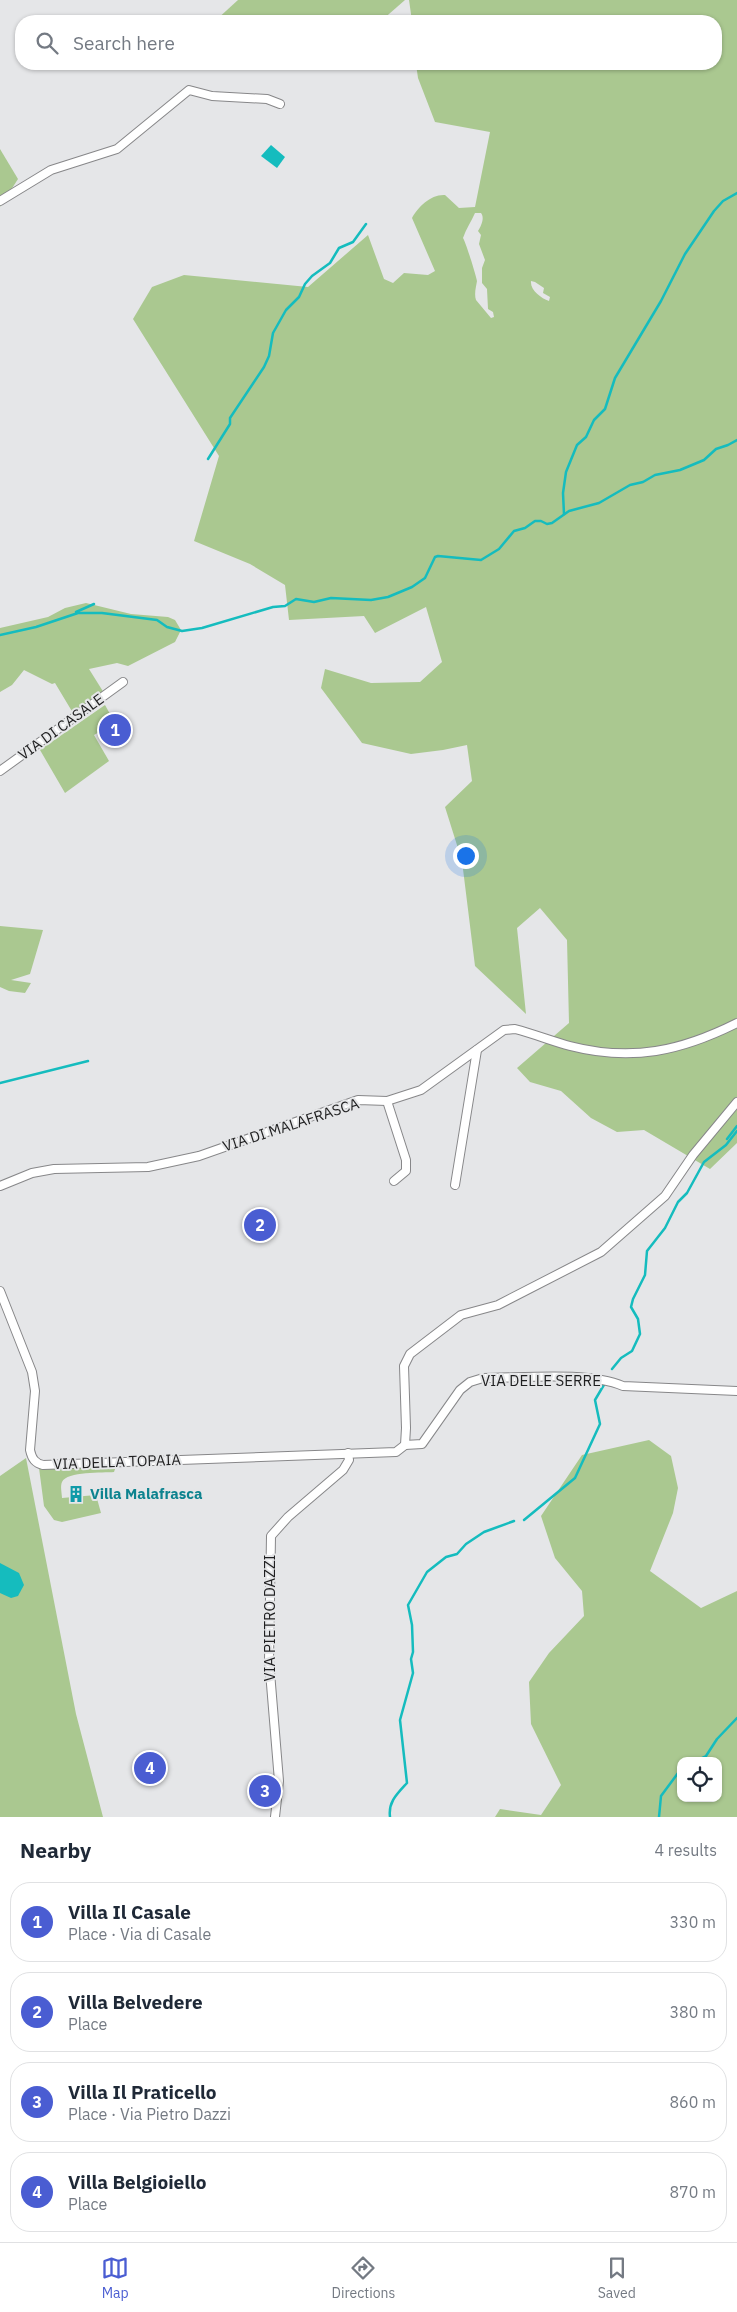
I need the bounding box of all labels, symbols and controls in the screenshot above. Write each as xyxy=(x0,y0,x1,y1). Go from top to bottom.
search box xyxy=(15,15,722,70)
icon: search xyxy=(33,29,61,57)
text: Search here xyxy=(73,31,175,55)
street label: VIA DI CASALE xyxy=(14,689,107,764)
pin: 1 xyxy=(99,711,131,749)
your location xyxy=(453,843,479,869)
street label: VIA DI MALAFRASCA xyxy=(220,1093,362,1156)
pin: 2 xyxy=(244,1206,276,1244)
street label: VIA DELLE SERRE xyxy=(481,1371,601,1390)
street label: VIA DELLA TOPAIA xyxy=(53,1450,182,1473)
building icon: Villa Malafrasca xyxy=(66,1484,86,1504)
place label: Villa Malafrasca xyxy=(90,1484,203,1503)
street label: VIA PIETRO DAZZI xyxy=(260,1554,279,1682)
pin: 4 xyxy=(134,1749,166,1787)
map controls xyxy=(677,1757,722,1802)
button: locate xyxy=(677,1757,722,1802)
pin: 3 xyxy=(249,1772,281,1810)
text: Nearby xyxy=(20,1836,91,1864)
text: 4 results xyxy=(654,1840,717,1860)
text: Villa Il Casale xyxy=(68,1900,191,1924)
text: 1 xyxy=(32,1912,42,1932)
text: 330 m xyxy=(669,1912,716,1932)
text: Place · Via di Casale xyxy=(68,1924,211,1944)
text: Villa Belvedere xyxy=(68,1990,203,2014)
text: 2 xyxy=(32,2002,42,2022)
text: 380 m xyxy=(669,2002,716,2022)
text: Place xyxy=(68,2014,107,2034)
text: Villa Il Praticello xyxy=(68,2080,216,2104)
text: 3 xyxy=(32,2092,42,2112)
text: 860 m xyxy=(669,2092,716,2112)
text: Place · Via Pietro Dazzi xyxy=(68,2104,231,2124)
text: Villa Belgioiello xyxy=(68,2170,206,2194)
text: 4 xyxy=(32,2182,42,2202)
text: 870 m xyxy=(669,2182,716,2202)
text: Place xyxy=(68,2194,107,2214)
tab: Map xyxy=(101,2254,129,2302)
tab: Directions xyxy=(332,2254,395,2302)
tab: Saved xyxy=(598,2254,636,2302)

